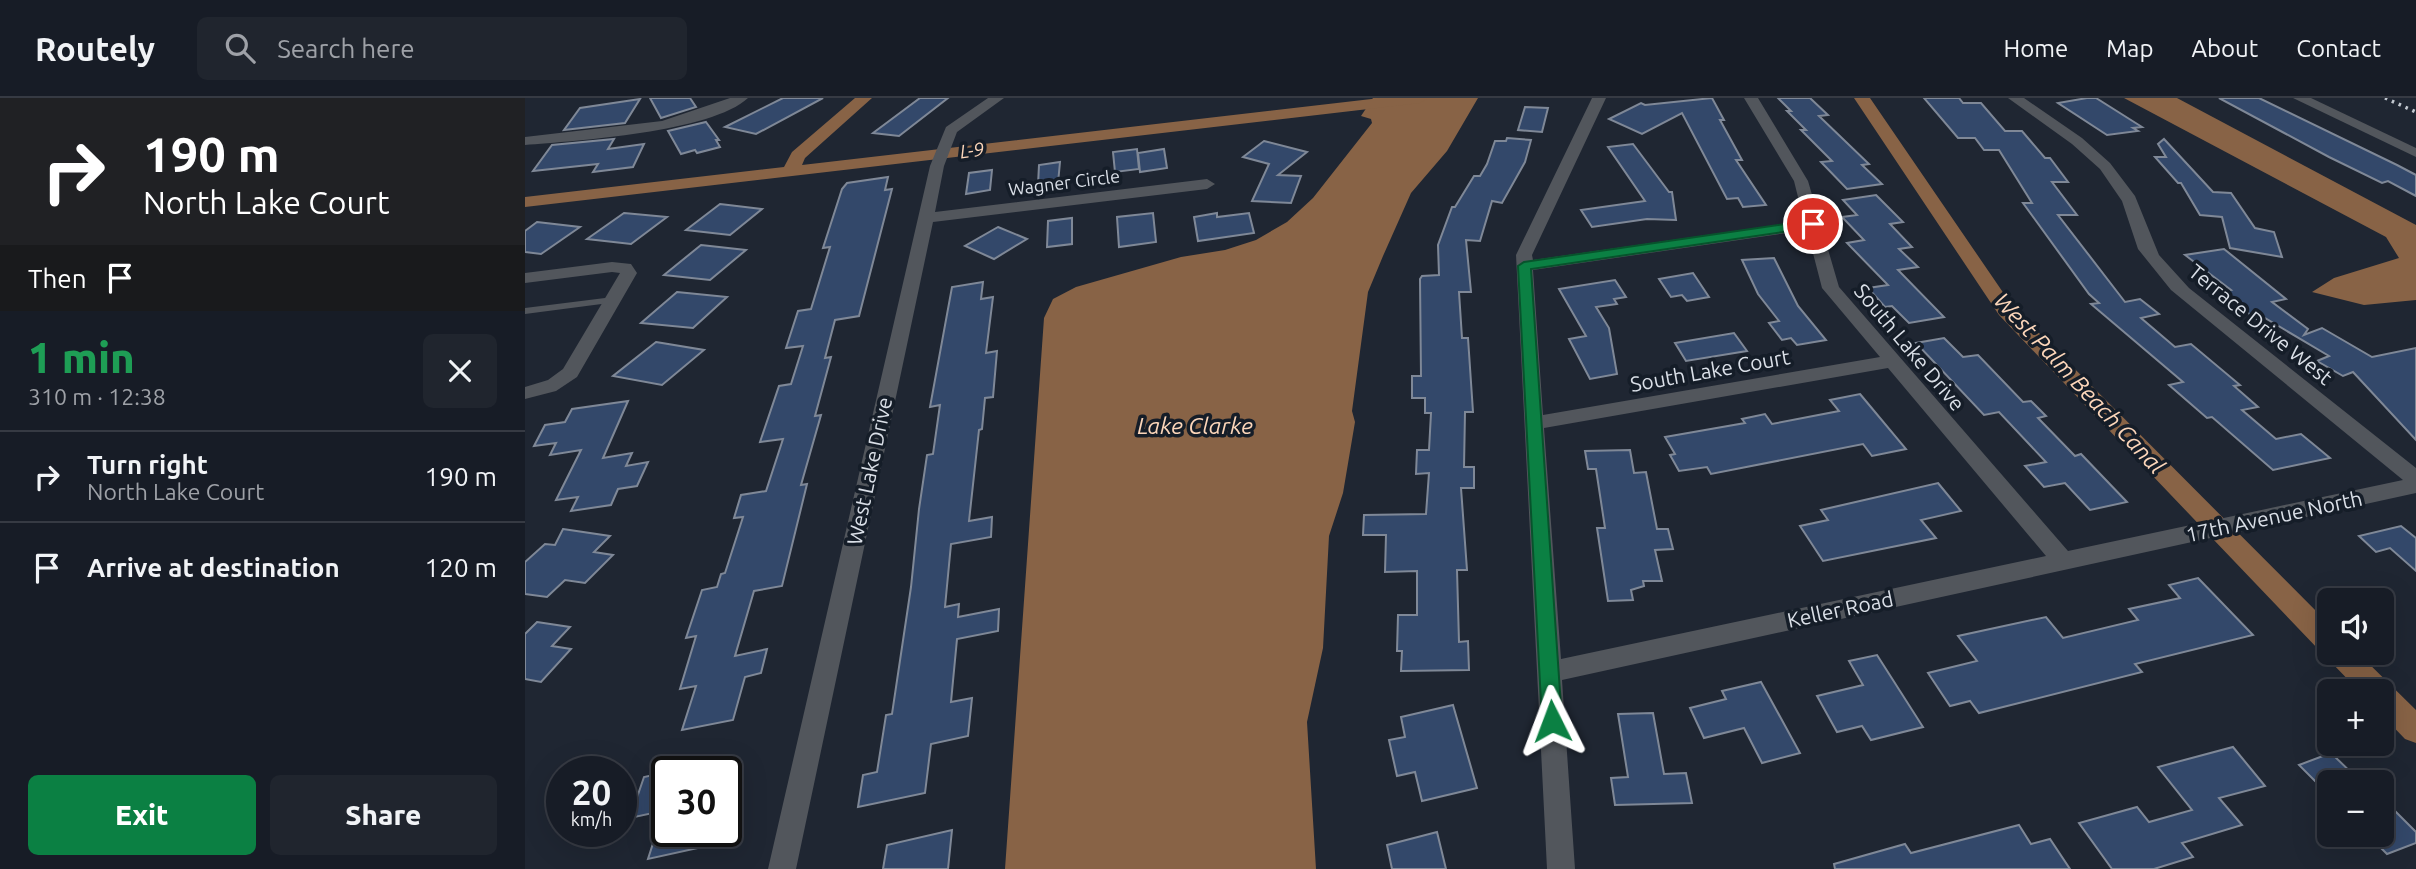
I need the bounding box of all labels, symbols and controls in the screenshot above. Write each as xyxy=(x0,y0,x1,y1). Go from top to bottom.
search box xyxy=(197,17,687,80)
icon: search xyxy=(221,29,259,67)
text: Routely xyxy=(35,30,155,67)
text: Search here xyxy=(277,34,415,63)
text: Home xyxy=(2003,35,2068,62)
text: Map xyxy=(2106,35,2153,62)
text: About xyxy=(2191,35,2258,62)
text: Contact xyxy=(2296,35,2381,62)
icon: right xyxy=(28,126,119,217)
text: 190 m xyxy=(143,126,280,181)
water label: L-9 xyxy=(959,138,986,162)
street label: Wagner Circle xyxy=(1007,165,1121,199)
text: North Lake Court xyxy=(143,184,390,220)
pin xyxy=(1783,194,1843,254)
icon: arrive xyxy=(1794,205,1832,243)
icon: arrive xyxy=(101,259,139,297)
street label: Terrace Drive West xyxy=(2184,259,2338,389)
text: Then xyxy=(28,264,87,293)
street label: South Lake Drive xyxy=(1850,279,1970,415)
water label: West Palm Beach Canal xyxy=(1990,288,2170,479)
text: 1 min xyxy=(28,334,135,381)
button: close xyxy=(423,334,497,408)
street label: South Lake Court xyxy=(1628,344,1792,396)
text: 310 m · 12:38 xyxy=(28,384,166,409)
street label: West Lake Drive xyxy=(842,395,896,547)
water label: Lake Clarke xyxy=(1137,413,1253,438)
text: Turn right xyxy=(87,450,208,479)
icon: right xyxy=(28,458,66,496)
text: 190 m xyxy=(425,462,497,491)
text: North Lake Court xyxy=(87,479,264,504)
street label: 17th Avenue North xyxy=(2184,486,2364,546)
icon: arrive xyxy=(28,549,66,587)
text: Arrive at destination xyxy=(87,553,340,582)
text: 120 m xyxy=(425,553,497,582)
street label: Keller Road xyxy=(1785,586,1895,632)
map controls xyxy=(2317,588,2394,847)
button: sound xyxy=(2317,588,2394,665)
button: + xyxy=(2317,679,2394,756)
position arrow xyxy=(1515,684,1589,758)
speed limit sign: 30 xyxy=(651,756,742,847)
button: − xyxy=(2317,770,2394,847)
text: 20 xyxy=(572,772,611,812)
button: Exit xyxy=(28,775,256,855)
button: Share xyxy=(270,775,497,855)
text: km/h xyxy=(571,809,612,829)

